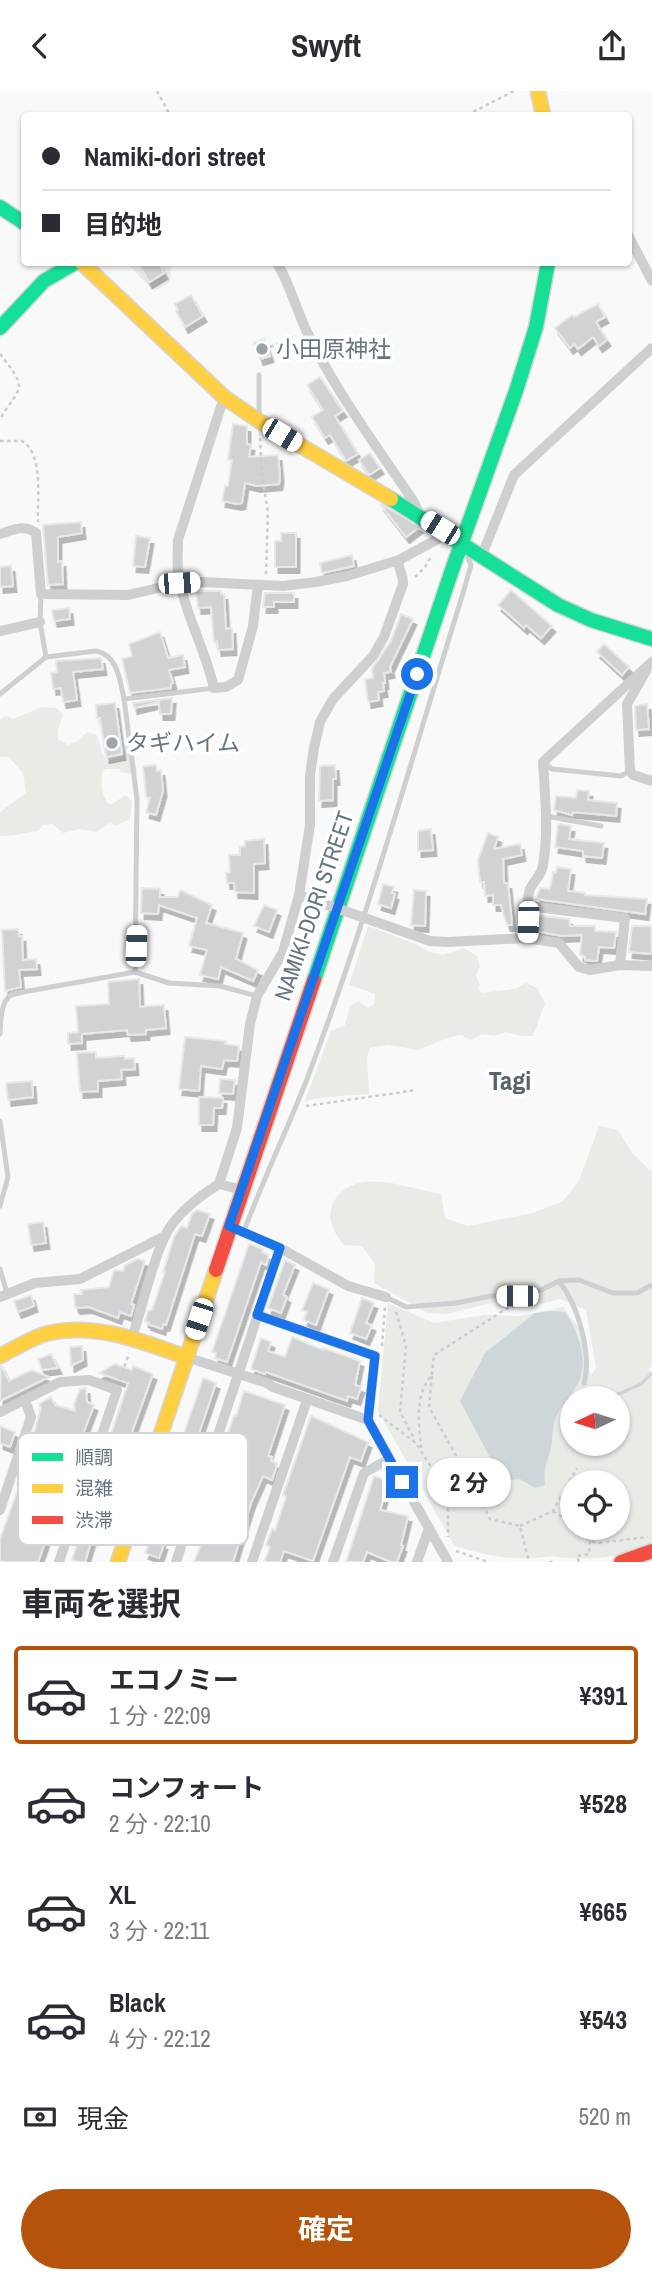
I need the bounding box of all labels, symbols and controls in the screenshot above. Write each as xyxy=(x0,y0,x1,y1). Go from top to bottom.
text: Swyft xyxy=(291,24,361,67)
icon: back xyxy=(21,27,59,65)
icon: share xyxy=(593,27,631,65)
text: Namiki-dori street xyxy=(84,139,265,174)
text: 目的地 xyxy=(84,207,162,242)
place label: 小田原神社 xyxy=(276,333,391,364)
marker: 小田原神社 xyxy=(254,341,270,357)
car xyxy=(259,415,306,455)
car xyxy=(417,508,464,548)
car xyxy=(158,571,201,595)
route start xyxy=(401,658,433,690)
place label: タギハイム xyxy=(126,727,240,758)
marker: タギハイム xyxy=(104,735,120,751)
street label: NAMIKI-DORI STREET xyxy=(267,807,361,1005)
car xyxy=(517,901,540,943)
car xyxy=(125,925,148,967)
district label: Tagi xyxy=(489,1063,531,1098)
car xyxy=(497,1286,539,1307)
car xyxy=(183,1296,216,1342)
north arrow xyxy=(560,1386,630,1456)
map controls xyxy=(560,1386,630,1540)
legend xyxy=(18,1433,248,1545)
text: 順調 xyxy=(75,1444,113,1470)
callout: 2 分 xyxy=(426,1457,510,1507)
route end xyxy=(386,1466,418,1498)
text: 2 分 xyxy=(450,1467,488,1498)
button: locate xyxy=(560,1470,630,1540)
text: 混雑 xyxy=(75,1475,113,1501)
text: 渋滞 xyxy=(75,1507,113,1533)
text: 車両を選択 xyxy=(21,1582,181,1625)
text: エコノミー xyxy=(109,1662,239,1697)
icon: car xyxy=(25,1664,88,1727)
text: ¥391 xyxy=(580,1678,627,1713)
text: 1 分 · 22:09 xyxy=(109,1700,211,1731)
text: コンフォート xyxy=(109,1770,264,1805)
icon: car xyxy=(25,1772,88,1835)
text: ¥528 xyxy=(580,1786,627,1821)
text: 2 分 · 22:10 xyxy=(109,1808,211,1839)
text: XL xyxy=(109,1877,136,1912)
icon: car xyxy=(25,1880,88,1943)
text: ¥665 xyxy=(580,1894,627,1929)
text: 3 分 · 22:11 xyxy=(109,1915,209,1946)
text: Black xyxy=(109,1985,166,2020)
icon: car xyxy=(25,1988,88,2051)
text: ¥543 xyxy=(580,2002,627,2037)
text: 4 分 · 22:12 xyxy=(109,2023,211,2054)
icon: cash xyxy=(21,2098,59,2136)
text: 現金 xyxy=(77,2101,129,2136)
text: 520 m xyxy=(579,2101,631,2132)
button: 確定 xyxy=(21,2189,631,2269)

